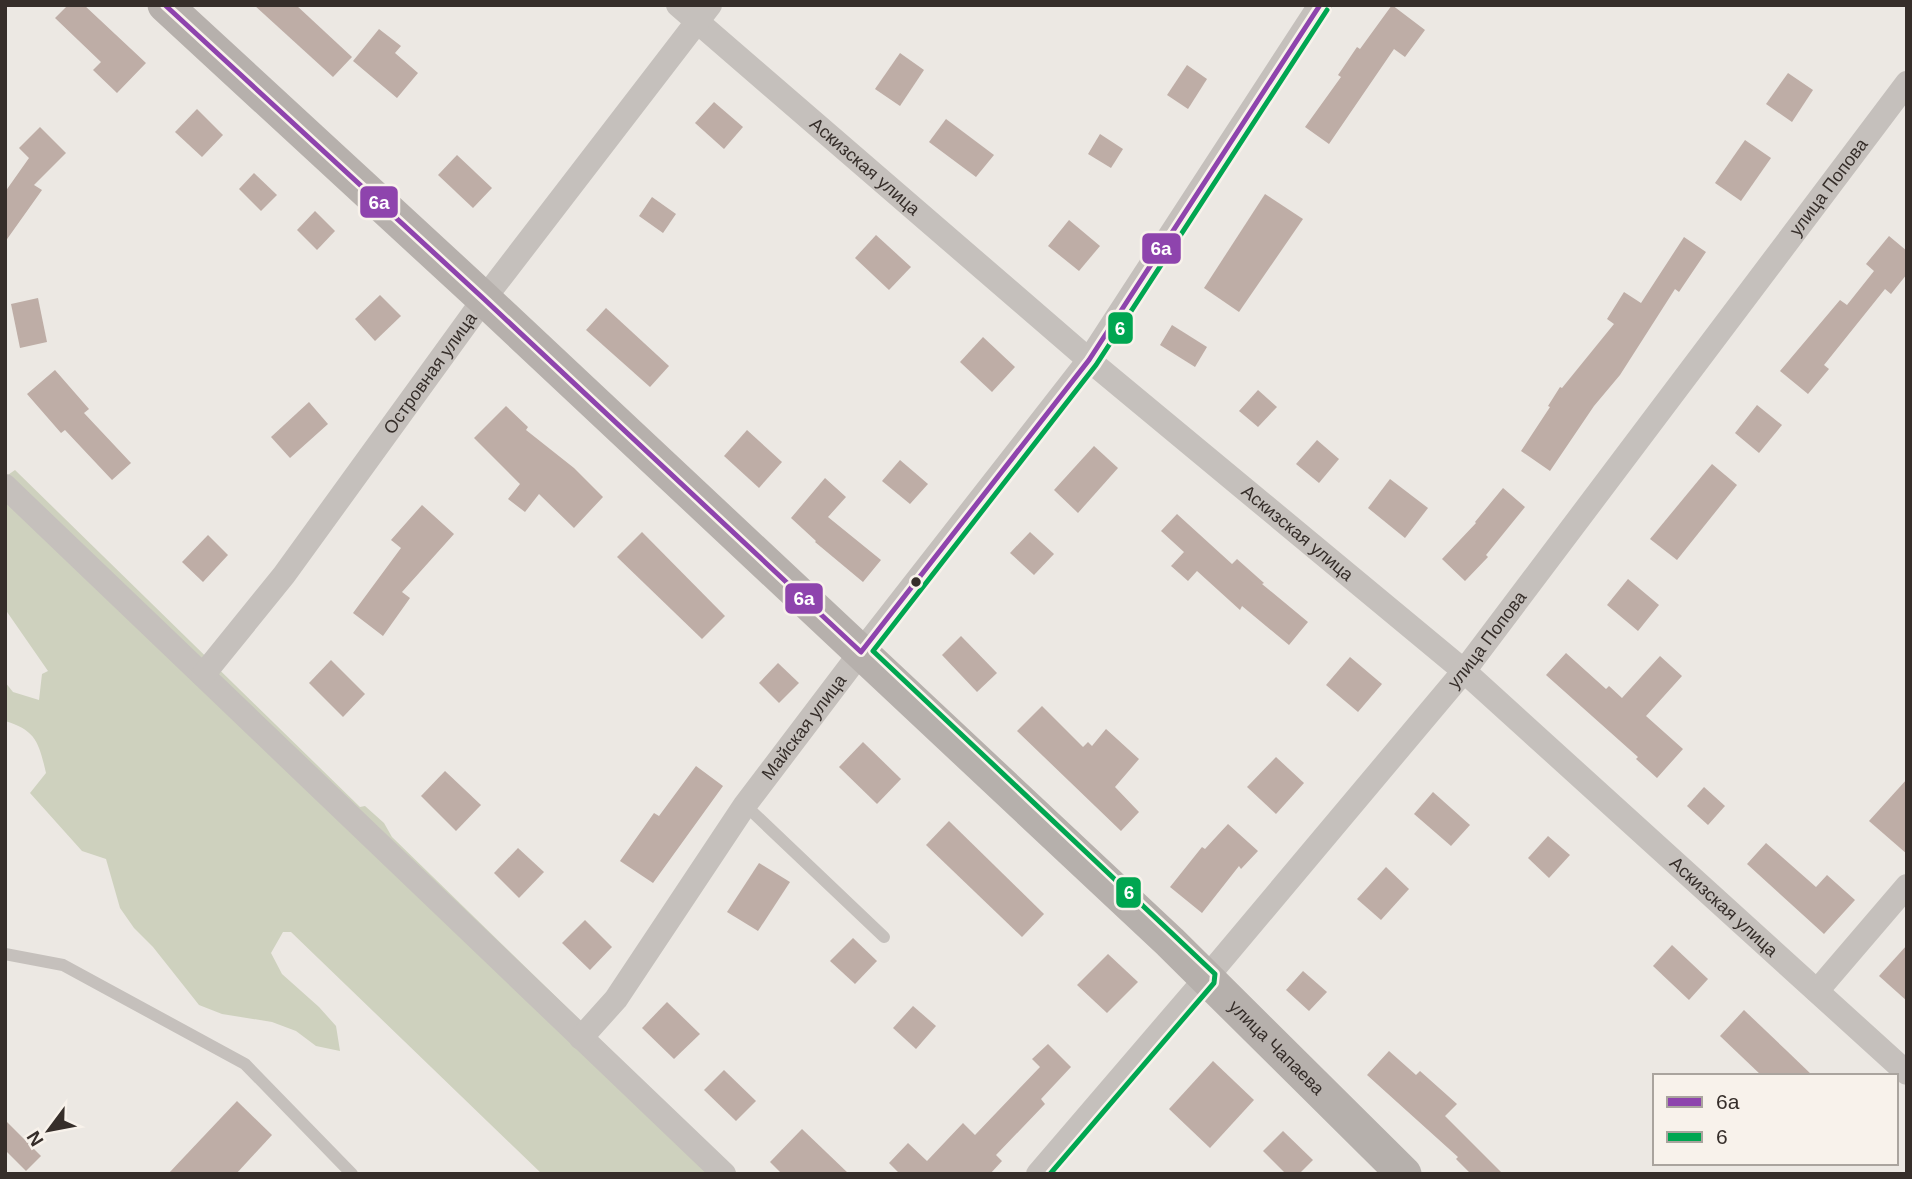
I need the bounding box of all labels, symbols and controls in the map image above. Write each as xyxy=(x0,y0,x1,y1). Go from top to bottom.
street label: Аскизская улица xyxy=(806,114,925,220)
street label: улица Попова xyxy=(1785,134,1872,240)
line badge: 6а xyxy=(359,185,399,219)
text: 6а xyxy=(368,192,390,213)
line badge: 6а xyxy=(1141,232,1182,265)
text: 6а xyxy=(1150,238,1172,259)
street label: Островная улица xyxy=(380,308,482,438)
line badge: 6 xyxy=(1107,311,1134,345)
text: 6 xyxy=(1115,318,1125,339)
street label: Аскизская улица xyxy=(1238,481,1358,586)
unlabelled marker xyxy=(909,575,923,589)
line badge: 6а xyxy=(784,582,824,615)
street label: улица Попова xyxy=(1444,587,1531,692)
text: 6а xyxy=(793,588,815,609)
street label: Майская улица xyxy=(758,670,851,784)
street label: Аскизская улица xyxy=(1666,853,1782,961)
line badge: 6 xyxy=(1115,876,1142,909)
text: 6 xyxy=(1124,882,1134,903)
street label: улица Чапаева xyxy=(1225,996,1329,1100)
legend xyxy=(1653,1074,1898,1165)
text: 6а xyxy=(1716,1090,1740,1113)
north arrow xyxy=(14,1095,84,1165)
text: 6 xyxy=(1716,1125,1728,1148)
text: N xyxy=(22,1127,48,1150)

